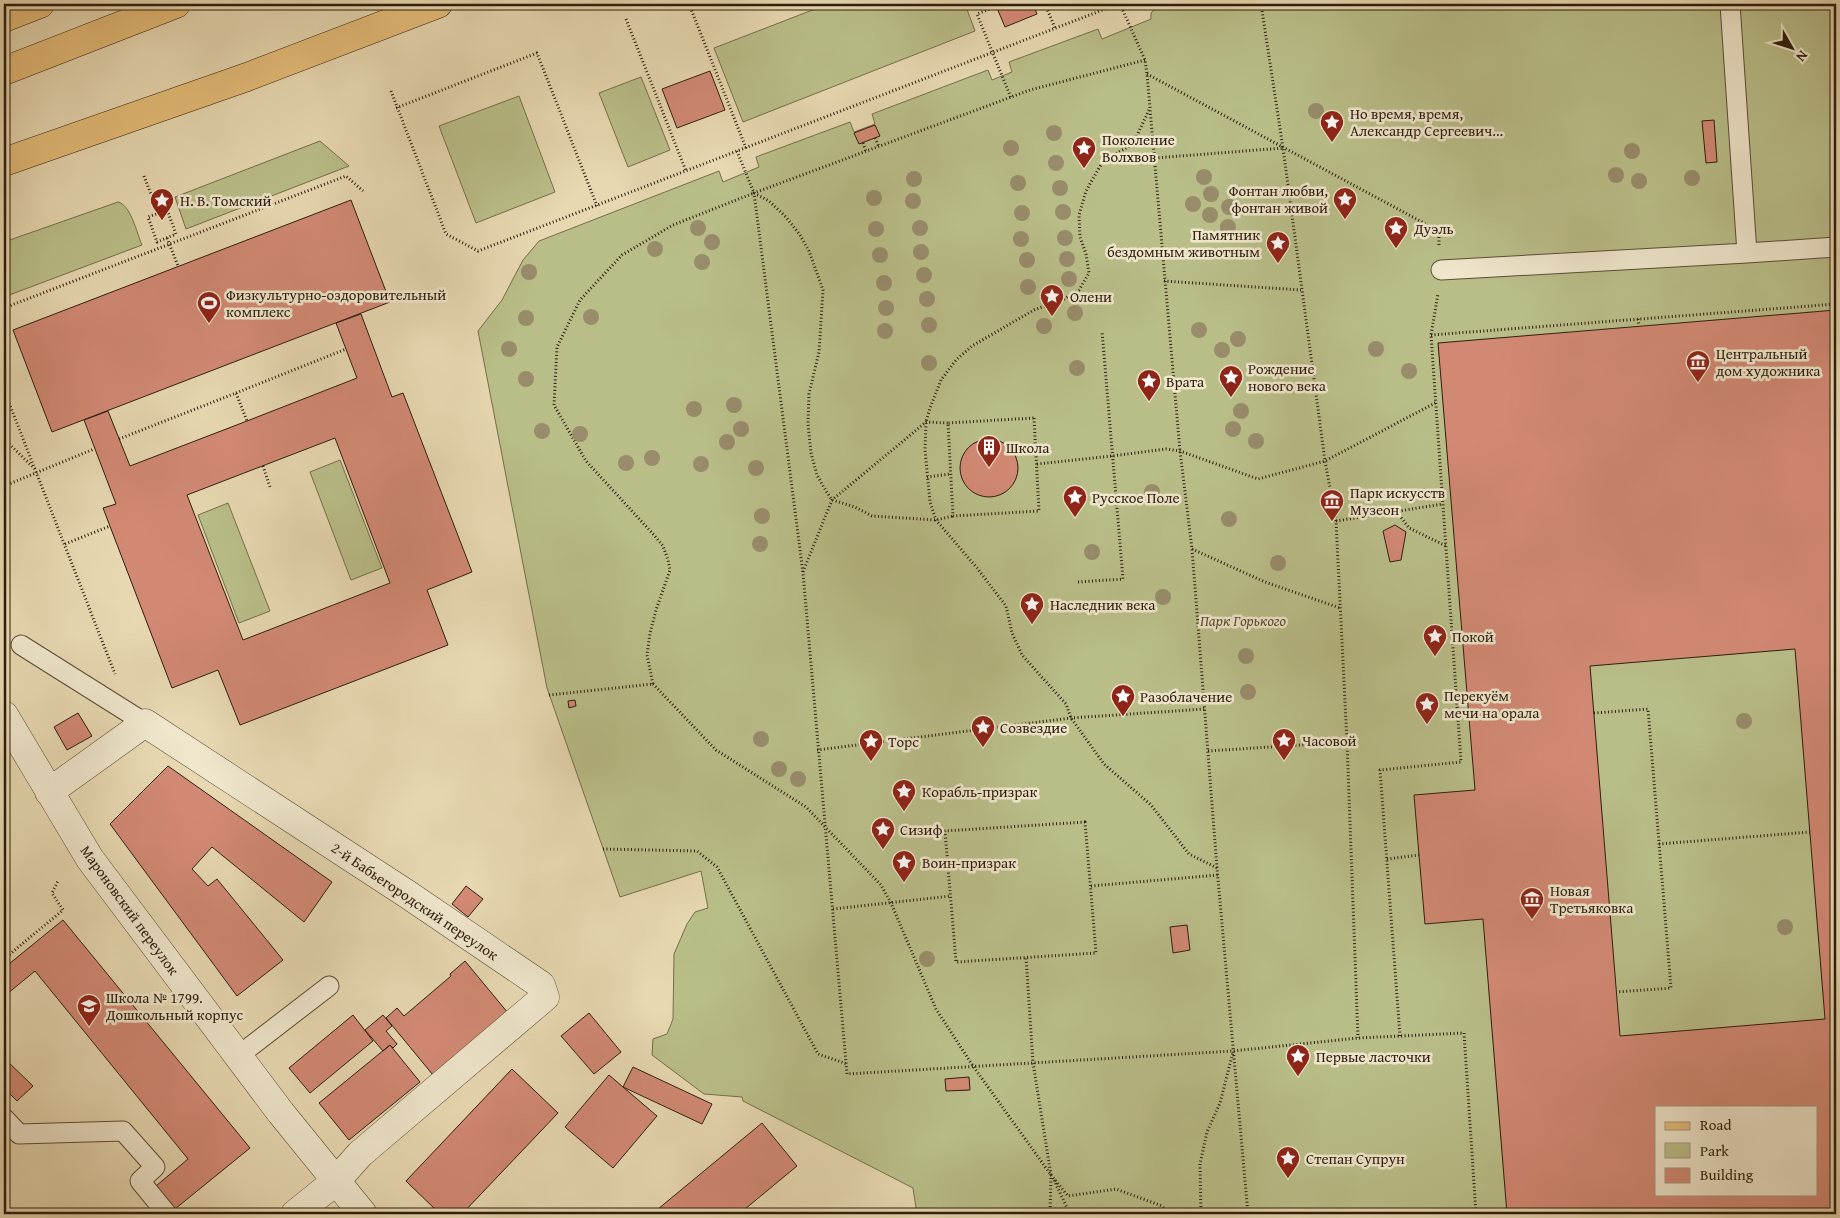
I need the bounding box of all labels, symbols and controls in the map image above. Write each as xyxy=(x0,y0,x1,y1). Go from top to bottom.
north arrow xyxy=(1768,22,1818,72)
text: N xyxy=(1791,46,1813,67)
place label: Но время, время, Александр Сергеевич... xyxy=(1350,103,1503,141)
place icon: Но время, время, Александр Сергеевич... xyxy=(1319,109,1345,143)
place label: Поколение Волхвов xyxy=(1102,129,1175,167)
place icon: Поколение Волхвов xyxy=(1071,135,1097,169)
place label: Фонтан любви, фонтан живой xyxy=(1229,180,1328,218)
place icon: Фонтан любви, фонтан живой xyxy=(1332,186,1358,220)
place icon: Н. В. Томский xyxy=(149,187,175,221)
place label: Н. В. Томский xyxy=(180,190,272,211)
place icon: Дуэль xyxy=(1383,215,1409,249)
place label: Дуэль xyxy=(1413,218,1454,239)
place label: Памятник бездомным животным xyxy=(1107,224,1260,262)
place icon: Памятник бездомным животным xyxy=(1265,230,1291,264)
place icon: Олени xyxy=(1039,283,1065,317)
place label: Физкультурно-оздоровительный комплекс xyxy=(226,284,446,322)
place label: Олени xyxy=(1070,286,1112,307)
sports icon: Физкультурно-оздоровительный комплекс xyxy=(196,290,222,324)
place label: Центральный дом художника xyxy=(1716,343,1821,381)
museum icon: Центральный дом художника xyxy=(1685,349,1711,383)
place label: Рождение нового века xyxy=(1248,358,1327,396)
place icon: Рождение нового века xyxy=(1218,364,1244,398)
place icon: Врата xyxy=(1136,368,1162,402)
place label: Врата xyxy=(1166,371,1205,392)
building icon: Школа xyxy=(976,434,1002,468)
place label: Школа xyxy=(1006,437,1050,458)
place label: Парк искусств Музеон xyxy=(1350,482,1445,520)
place icon: Русское Поле xyxy=(1062,484,1088,518)
place label: Русское Поле xyxy=(1092,487,1179,508)
museum icon: Парк искусств Музеон xyxy=(1319,488,1345,522)
place icon: Наследник века xyxy=(1019,591,1045,625)
place label: Наследник века xyxy=(1050,594,1156,615)
park label: Парк Горького xyxy=(1200,610,1286,631)
place icon: Покой xyxy=(1422,623,1448,657)
place label: Покой xyxy=(1452,626,1494,647)
place icon: Разоблачение xyxy=(1110,683,1136,717)
place label: Перекуём мечи на орала xyxy=(1444,685,1540,723)
place label: Разоблачение xyxy=(1140,686,1232,707)
place icon: Перекуём мечи на орала xyxy=(1414,691,1440,725)
place icon: Созвездие xyxy=(970,714,996,748)
place label: Созвездие xyxy=(1000,717,1067,738)
place icon: Часовой xyxy=(1271,727,1297,761)
place icon: Торс xyxy=(858,728,884,762)
place label: Часовой xyxy=(1302,730,1357,751)
place label: Торс xyxy=(888,731,919,752)
place icon: Корабль-призрак xyxy=(891,778,917,812)
place label: Корабль-призрак xyxy=(922,781,1037,802)
place icon: Сизиф xyxy=(870,816,896,850)
place label: Сизиф xyxy=(900,819,943,840)
street label: 2-й Бабьегородский переулок xyxy=(327,837,503,965)
street label: Мароновский переулок xyxy=(76,841,184,979)
place icon: Воин-призрак xyxy=(891,849,917,883)
place label: Воин-призрак xyxy=(922,852,1016,873)
place label: Новая Третьяковка xyxy=(1550,880,1634,918)
museum icon: Новая Третьяковка xyxy=(1519,886,1545,920)
place label: Школа № 1799. Дошкольный корпус xyxy=(105,987,244,1025)
school or university icon: Школа № 1799. Дошкольный корпус xyxy=(76,993,102,1027)
place icon: Первые ласточки xyxy=(1285,1043,1311,1077)
place label: Первые ласточки xyxy=(1316,1046,1431,1067)
legend xyxy=(1655,1106,1818,1196)
text: Road xyxy=(1700,1114,1731,1135)
text: Park xyxy=(1700,1140,1729,1161)
place icon: Степан Супрун xyxy=(1275,1145,1301,1179)
place label: Степан Супрун xyxy=(1306,1148,1405,1169)
text: Building xyxy=(1700,1164,1754,1185)

